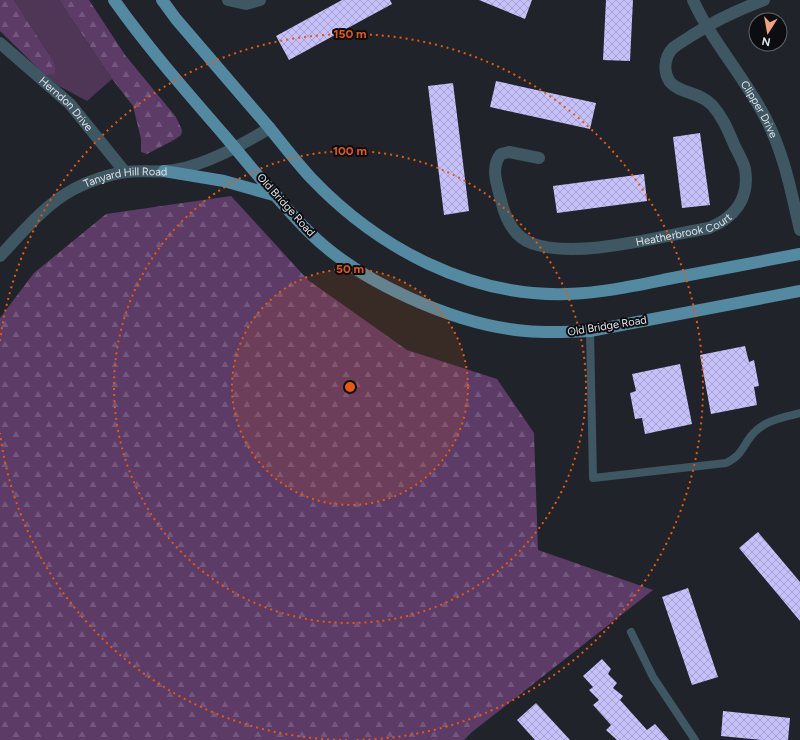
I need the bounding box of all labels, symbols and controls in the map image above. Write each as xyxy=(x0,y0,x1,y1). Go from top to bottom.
north arrow xyxy=(748,12,788,52)
text: 150 m xyxy=(333,27,367,41)
text: N xyxy=(761,34,772,49)
street label: Herndon Drive xyxy=(37,74,96,134)
street label: Clipper Drive xyxy=(738,78,780,140)
text: 100 m xyxy=(333,144,367,158)
street label: Tanyard Hill Road xyxy=(82,165,168,190)
street label: Old Bridge Road xyxy=(254,171,318,239)
street label: Heatherbrook Court xyxy=(635,210,734,249)
text: 50 m xyxy=(336,262,364,276)
street label: Old Bridge Road xyxy=(566,313,648,339)
centre of rings xyxy=(343,380,357,394)

